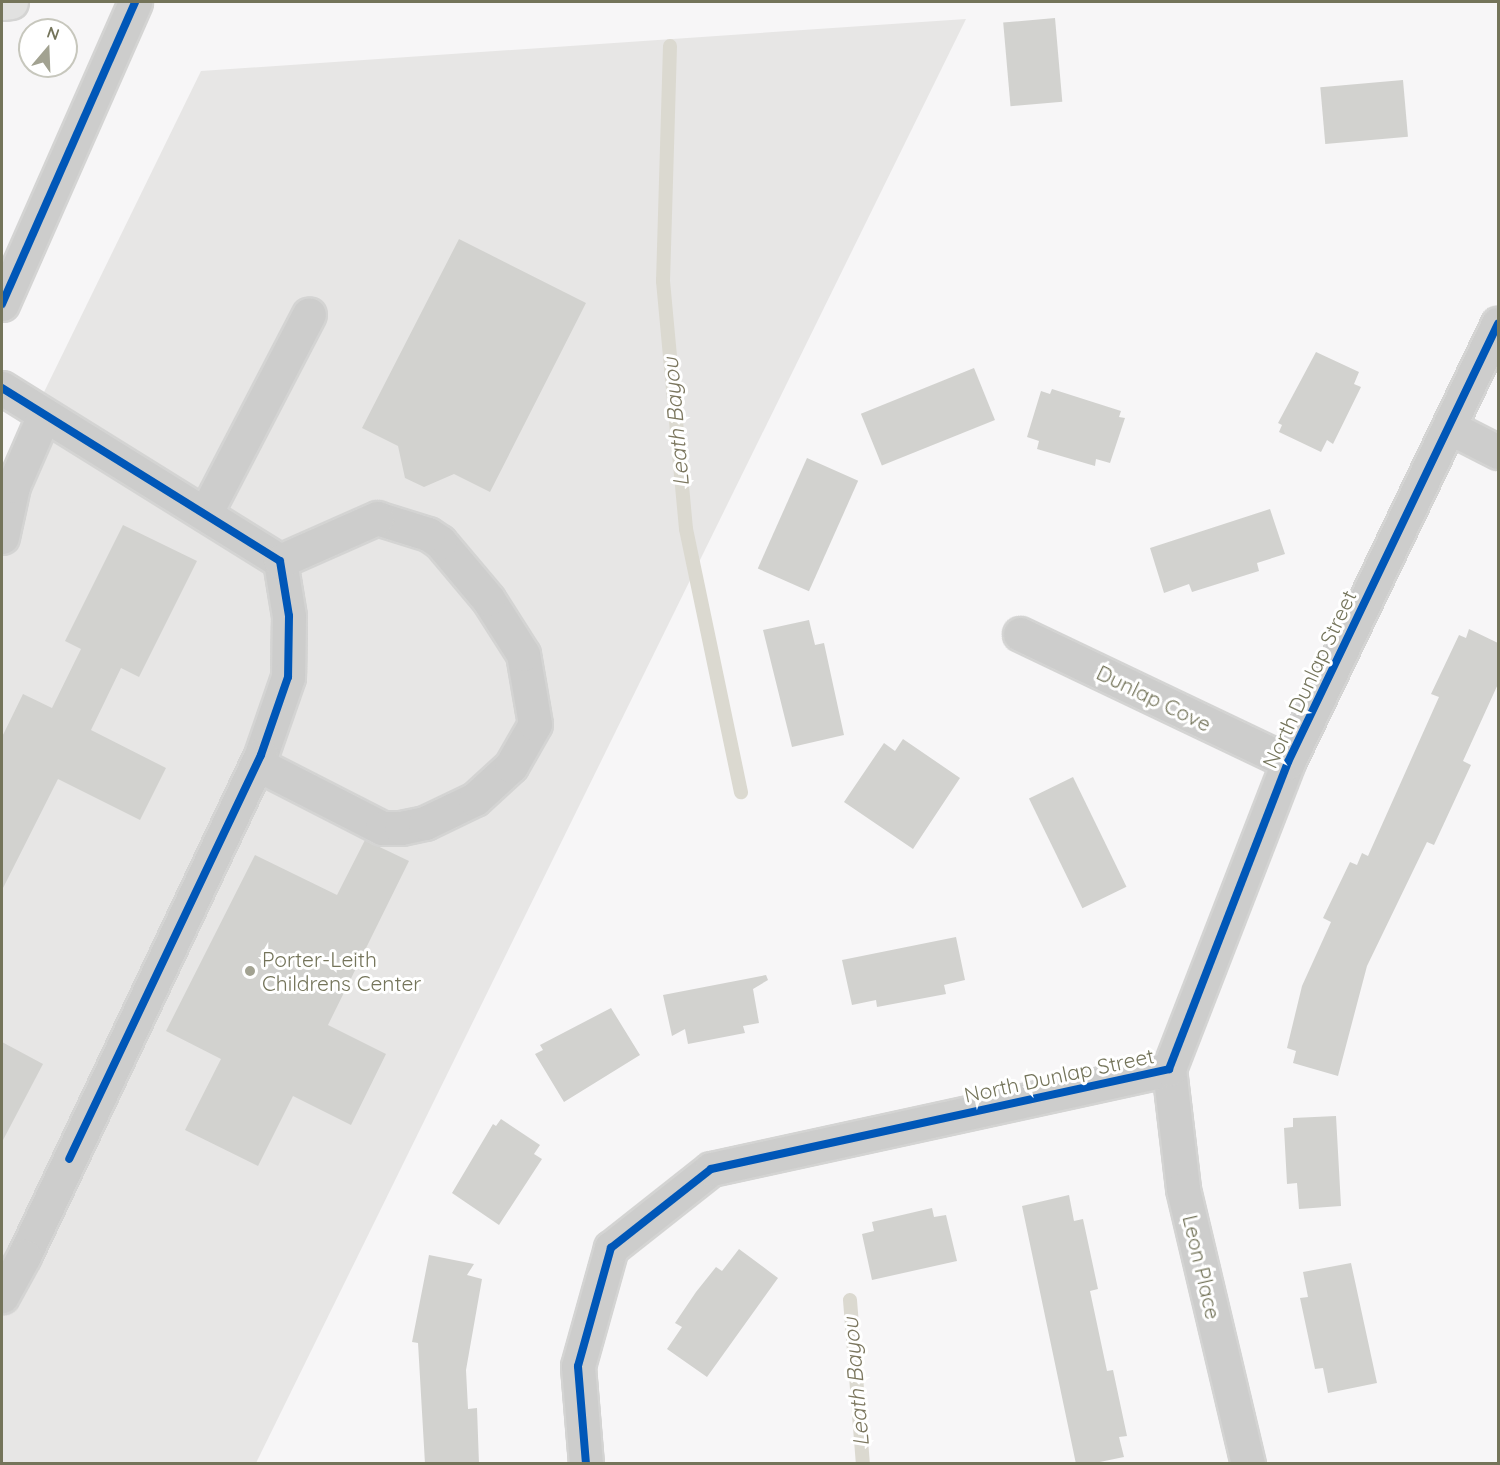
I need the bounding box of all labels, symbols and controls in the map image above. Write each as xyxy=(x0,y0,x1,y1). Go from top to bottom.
north arrow xyxy=(18,18,78,78)
text: N xyxy=(44,21,62,44)
water label: Leath Bayou xyxy=(657,356,695,488)
street label: North Dunlap Street xyxy=(1257,586,1361,772)
street label: Dunlap Cove xyxy=(1093,659,1215,737)
place label: Porter-Leith Childrens Center xyxy=(262,946,421,996)
marker: Porter-Leith Childrens Center xyxy=(243,964,257,978)
street label: North Dunlap Street xyxy=(962,1043,1156,1107)
street label: Leon Place xyxy=(1178,1212,1226,1322)
water label: Leath Bayou xyxy=(837,1316,875,1448)

